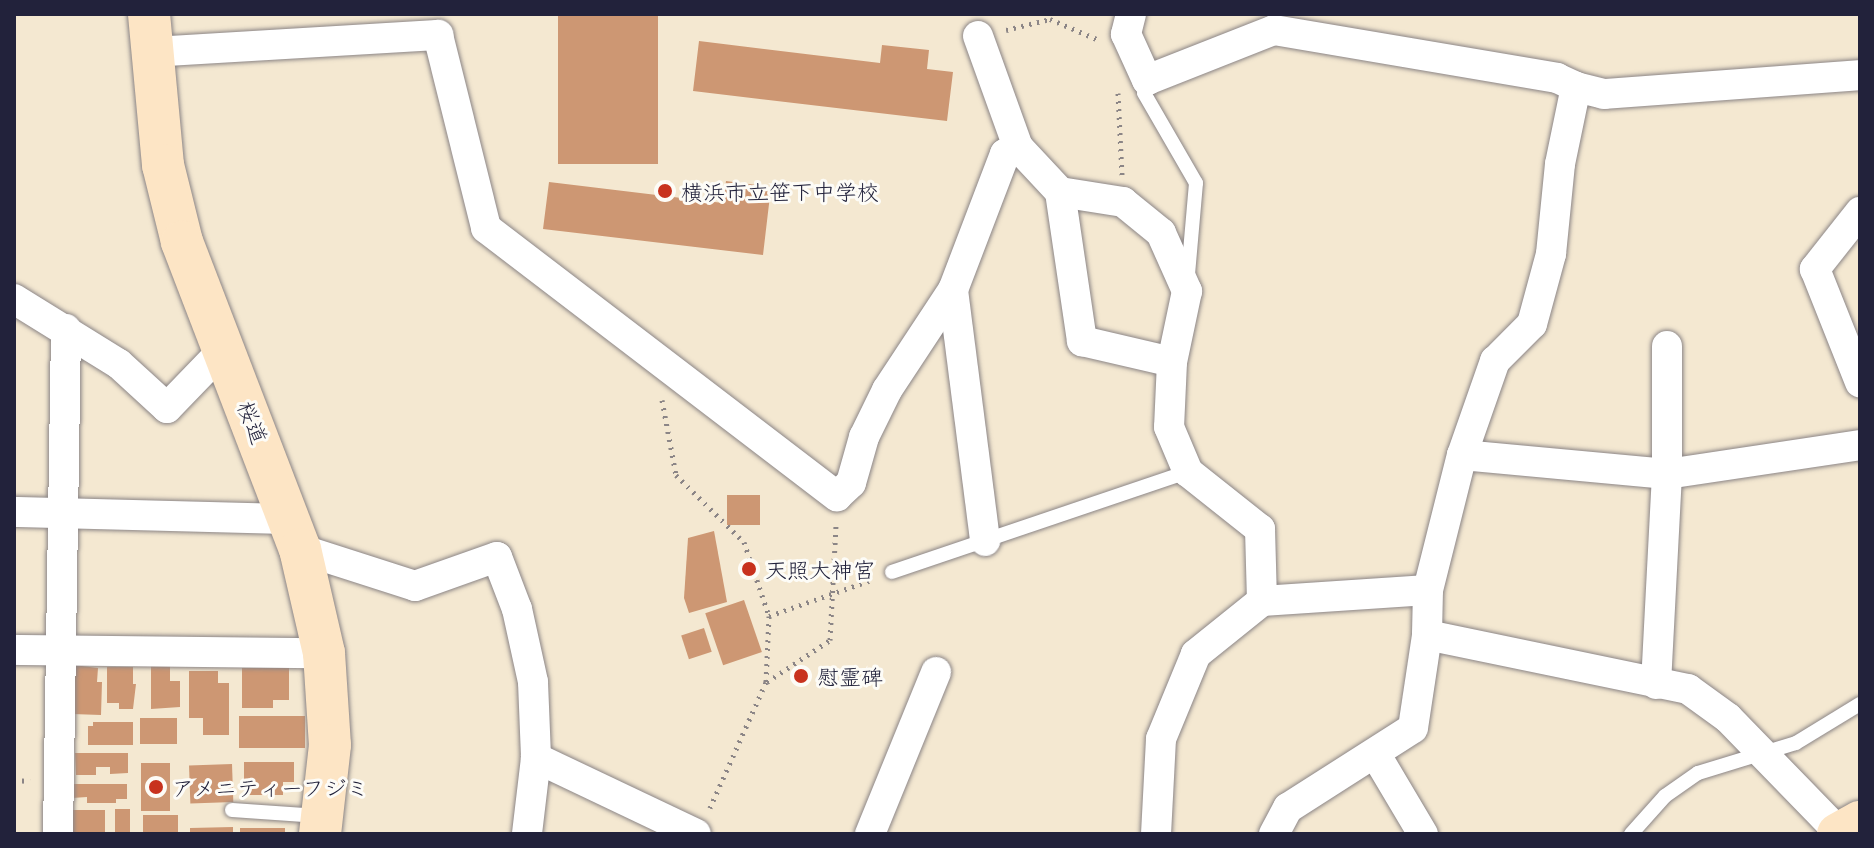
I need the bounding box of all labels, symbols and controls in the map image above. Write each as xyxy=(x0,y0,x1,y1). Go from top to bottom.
place label: 横浜市立笹下中学校 xyxy=(681,178,879,204)
marker: 横浜市立笹下中学校 xyxy=(656,182,674,200)
street label: 桜道 xyxy=(234,397,274,447)
place label: 天照大神宮 xyxy=(765,556,875,582)
marker: 天照大神宮 xyxy=(740,560,758,578)
place label: 慰霊碑 xyxy=(817,663,883,689)
marker: 慰霊碑 xyxy=(792,667,810,685)
place label: アメニティーフジミ xyxy=(172,774,370,800)
marker: アメニティーフジミ xyxy=(147,778,165,796)

